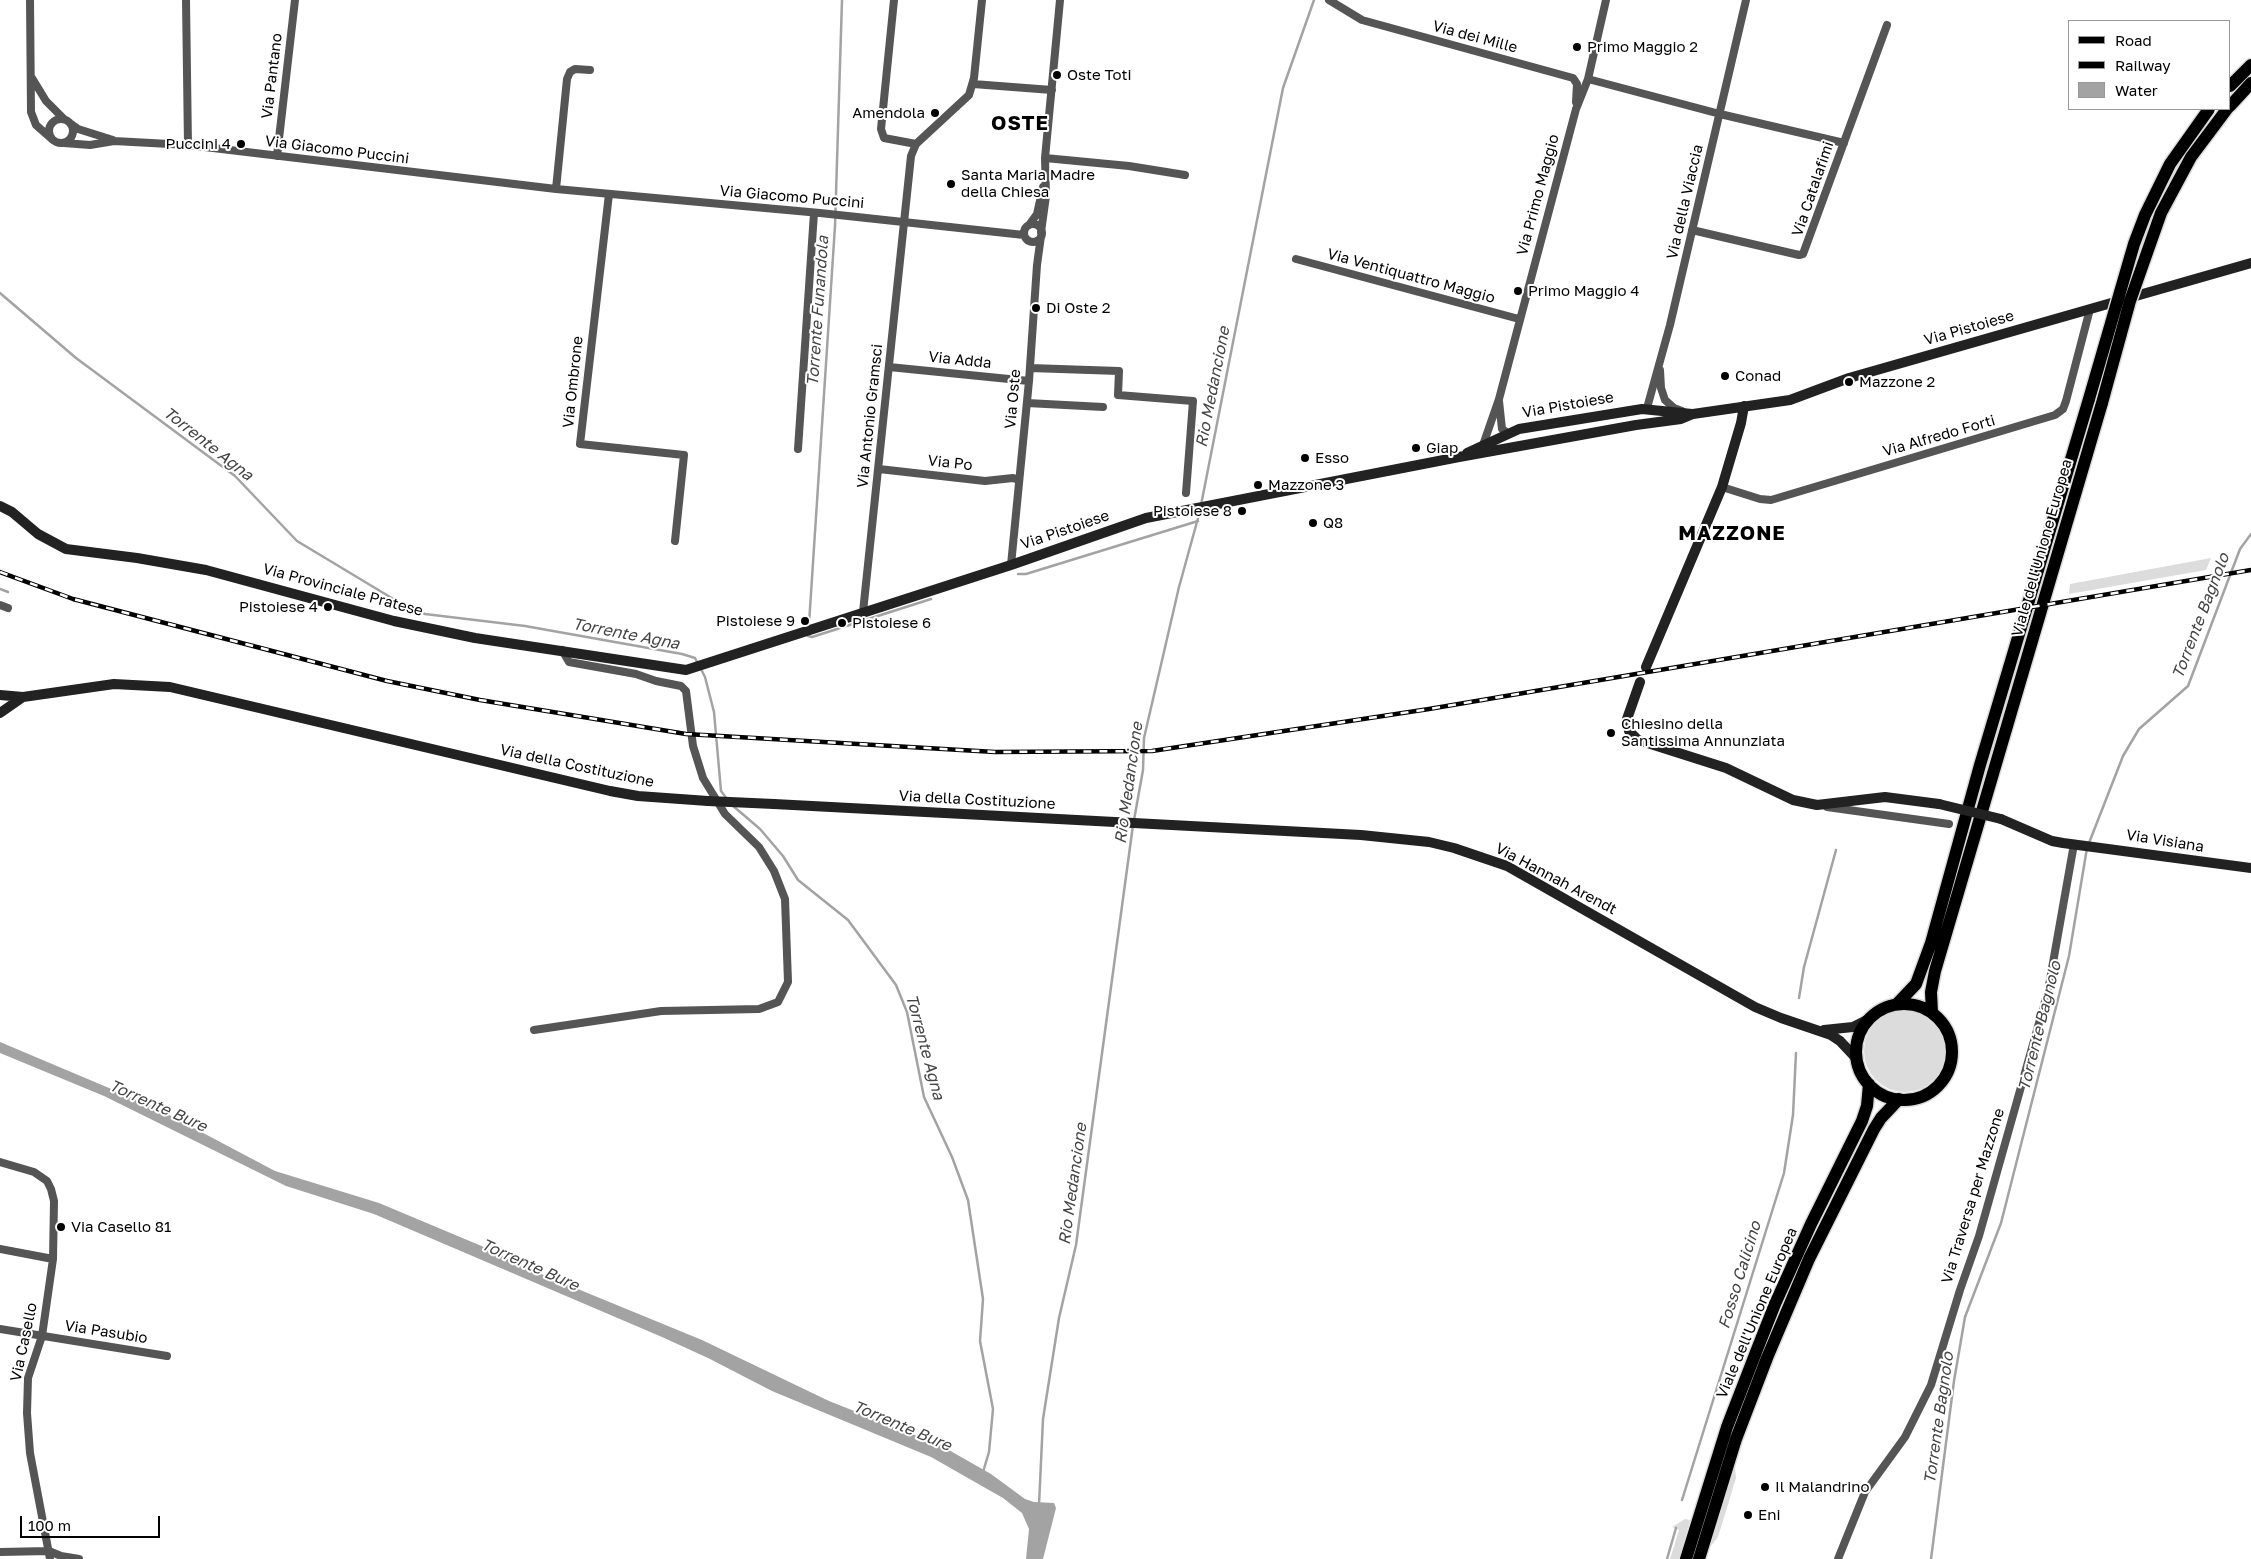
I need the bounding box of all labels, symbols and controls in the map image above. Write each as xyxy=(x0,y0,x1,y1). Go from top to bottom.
street label: Via dei Mille xyxy=(1431,17,1519,57)
legend xyxy=(2068,20,2231,110)
text: Road xyxy=(2115,31,2152,49)
street label: Via Pantano xyxy=(258,32,286,120)
place label: Primo Maggio 2 xyxy=(1587,38,1698,56)
marker: Primo Maggio 2 xyxy=(1571,41,1583,53)
text: Railway xyxy=(2115,56,2171,74)
place label: Oste Toti xyxy=(1067,66,1131,84)
marker: Oste Toti xyxy=(1051,69,1063,81)
text: Water xyxy=(2115,81,2158,99)
place label: Amendola xyxy=(852,104,925,122)
marker: Amendola xyxy=(929,107,941,119)
district label: OSTE xyxy=(991,112,1049,136)
street label: Via Giacomo Puccini xyxy=(264,132,410,168)
street label: Via Primo Maggio xyxy=(1513,132,1563,258)
place label: Puccini 4 xyxy=(166,135,231,153)
marker: Puccini 4 xyxy=(235,138,247,150)
street label: Via Catalafimi xyxy=(1788,139,1838,239)
street label: Via della Viaccia xyxy=(1663,143,1707,261)
place label: Santa Maria Madre della Chiesa xyxy=(961,166,1095,201)
marker: Santa Maria Madre della Chiesa xyxy=(945,178,957,190)
street label: Via Giacomo Puccini xyxy=(719,182,865,212)
water label: Torrente Funandola xyxy=(803,235,833,387)
street label: Via Ventiquattro Maggio xyxy=(1325,245,1497,307)
place label: Primo Maggio 4 xyxy=(1528,282,1639,300)
marker: Primo Maggio 4 xyxy=(1512,285,1524,297)
place label: Di Oste 2 xyxy=(1046,299,1110,317)
marker: Di Oste 2 xyxy=(1030,302,1042,314)
street label: Via Pistoiese xyxy=(1922,307,2016,349)
water label: Rio Medancione xyxy=(1192,325,1234,449)
street label: Via Ombrone xyxy=(559,335,587,429)
street label: Via Antonio Gramsci xyxy=(853,343,887,489)
street label: Via Adda xyxy=(928,348,992,372)
place label: Conad xyxy=(1735,367,1781,385)
street label: Via Oste xyxy=(1001,368,1025,430)
marker: Conad xyxy=(1719,370,1731,382)
place label: Mazzone 2 xyxy=(1859,373,1935,391)
marker: Mazzone 2 xyxy=(1843,376,1855,388)
street label: Via Pistoiese xyxy=(1521,388,1615,422)
water label: Torrente Agna xyxy=(159,403,257,485)
street label: Via Alfredo Forti xyxy=(1881,411,1997,461)
place label: Giap xyxy=(1426,439,1458,457)
marker: Giap xyxy=(1410,442,1422,454)
place label: Esso xyxy=(1315,449,1349,467)
street label: Via Po xyxy=(927,452,973,474)
marker: Esso xyxy=(1299,452,1311,464)
street label: Viale dell'Unione Europea xyxy=(2008,457,2076,639)
place label: Mazzone 3 xyxy=(1268,476,1344,494)
marker: Mazzone 3 xyxy=(1252,479,1264,491)
place label: Pistoiese 8 xyxy=(1153,502,1232,520)
marker: Pistoiese 8 xyxy=(1236,505,1248,517)
street label: Via Pistoiese xyxy=(1018,506,1112,554)
place label: Q8 xyxy=(1323,514,1343,532)
marker: Q8 xyxy=(1307,517,1319,529)
district label: MAZZONE xyxy=(1677,522,1787,546)
water label: Torrente Bagnolo xyxy=(2168,551,2234,681)
street label: Via Provinciale Pratese xyxy=(261,560,425,620)
place label: Pistoiese 4 xyxy=(239,598,318,616)
marker: Pistoiese 4 xyxy=(322,601,334,613)
place label: Pistoiese 9 xyxy=(716,612,795,630)
water label: Torrente Agna xyxy=(571,614,681,654)
place label: Pistoiese 6 xyxy=(852,614,931,632)
marker: Pistoiese 9 xyxy=(799,615,811,627)
marker: Pistoiese 6 xyxy=(836,617,848,629)
place label: Chiesino della Santissima Annunziata xyxy=(1621,715,1785,750)
water label: Rio Medancione xyxy=(1111,721,1147,845)
marker: Chiesino della Santissima Annunziata xyxy=(1605,727,1617,739)
street label: Via della Costituzione xyxy=(498,741,656,791)
street label: Via della Costituzione xyxy=(898,787,1056,813)
street label: Via Visiana xyxy=(2125,826,2205,856)
street label: Via Hannah Arendt xyxy=(1492,839,1620,919)
water label: Torrente Bagnolo xyxy=(2015,959,2065,1093)
water label: Torrente Agna xyxy=(902,992,948,1102)
water label: Torrente Bure xyxy=(106,1076,210,1136)
street label: Via Traversa per Mazzone xyxy=(1938,1106,2008,1286)
water label: Rio Medancione xyxy=(1055,1122,1091,1246)
place label: Via Casello 81 xyxy=(71,1218,171,1236)
water label: Fosso Calicino xyxy=(1715,1219,1765,1331)
marker: Via Casello 81 xyxy=(55,1221,67,1233)
street label: Viale dell'Unione Europea xyxy=(1713,1225,1801,1401)
water label: Torrente Bure xyxy=(478,1235,582,1295)
street label: Via Casello xyxy=(7,1301,41,1383)
street label: Via Pasubio xyxy=(63,1317,149,1347)
water label: Torrente Bagnolo xyxy=(1920,1351,1958,1485)
water label: Torrente Bure xyxy=(850,1397,954,1455)
place label: Il Malandrino xyxy=(1775,1478,1869,1496)
marker: Il Malandrino xyxy=(1759,1481,1771,1493)
scale bar xyxy=(22,1506,162,1538)
place label: Eni xyxy=(1758,1506,1780,1524)
marker: Eni xyxy=(1742,1509,1754,1521)
text: 100 m xyxy=(28,1516,71,1534)

